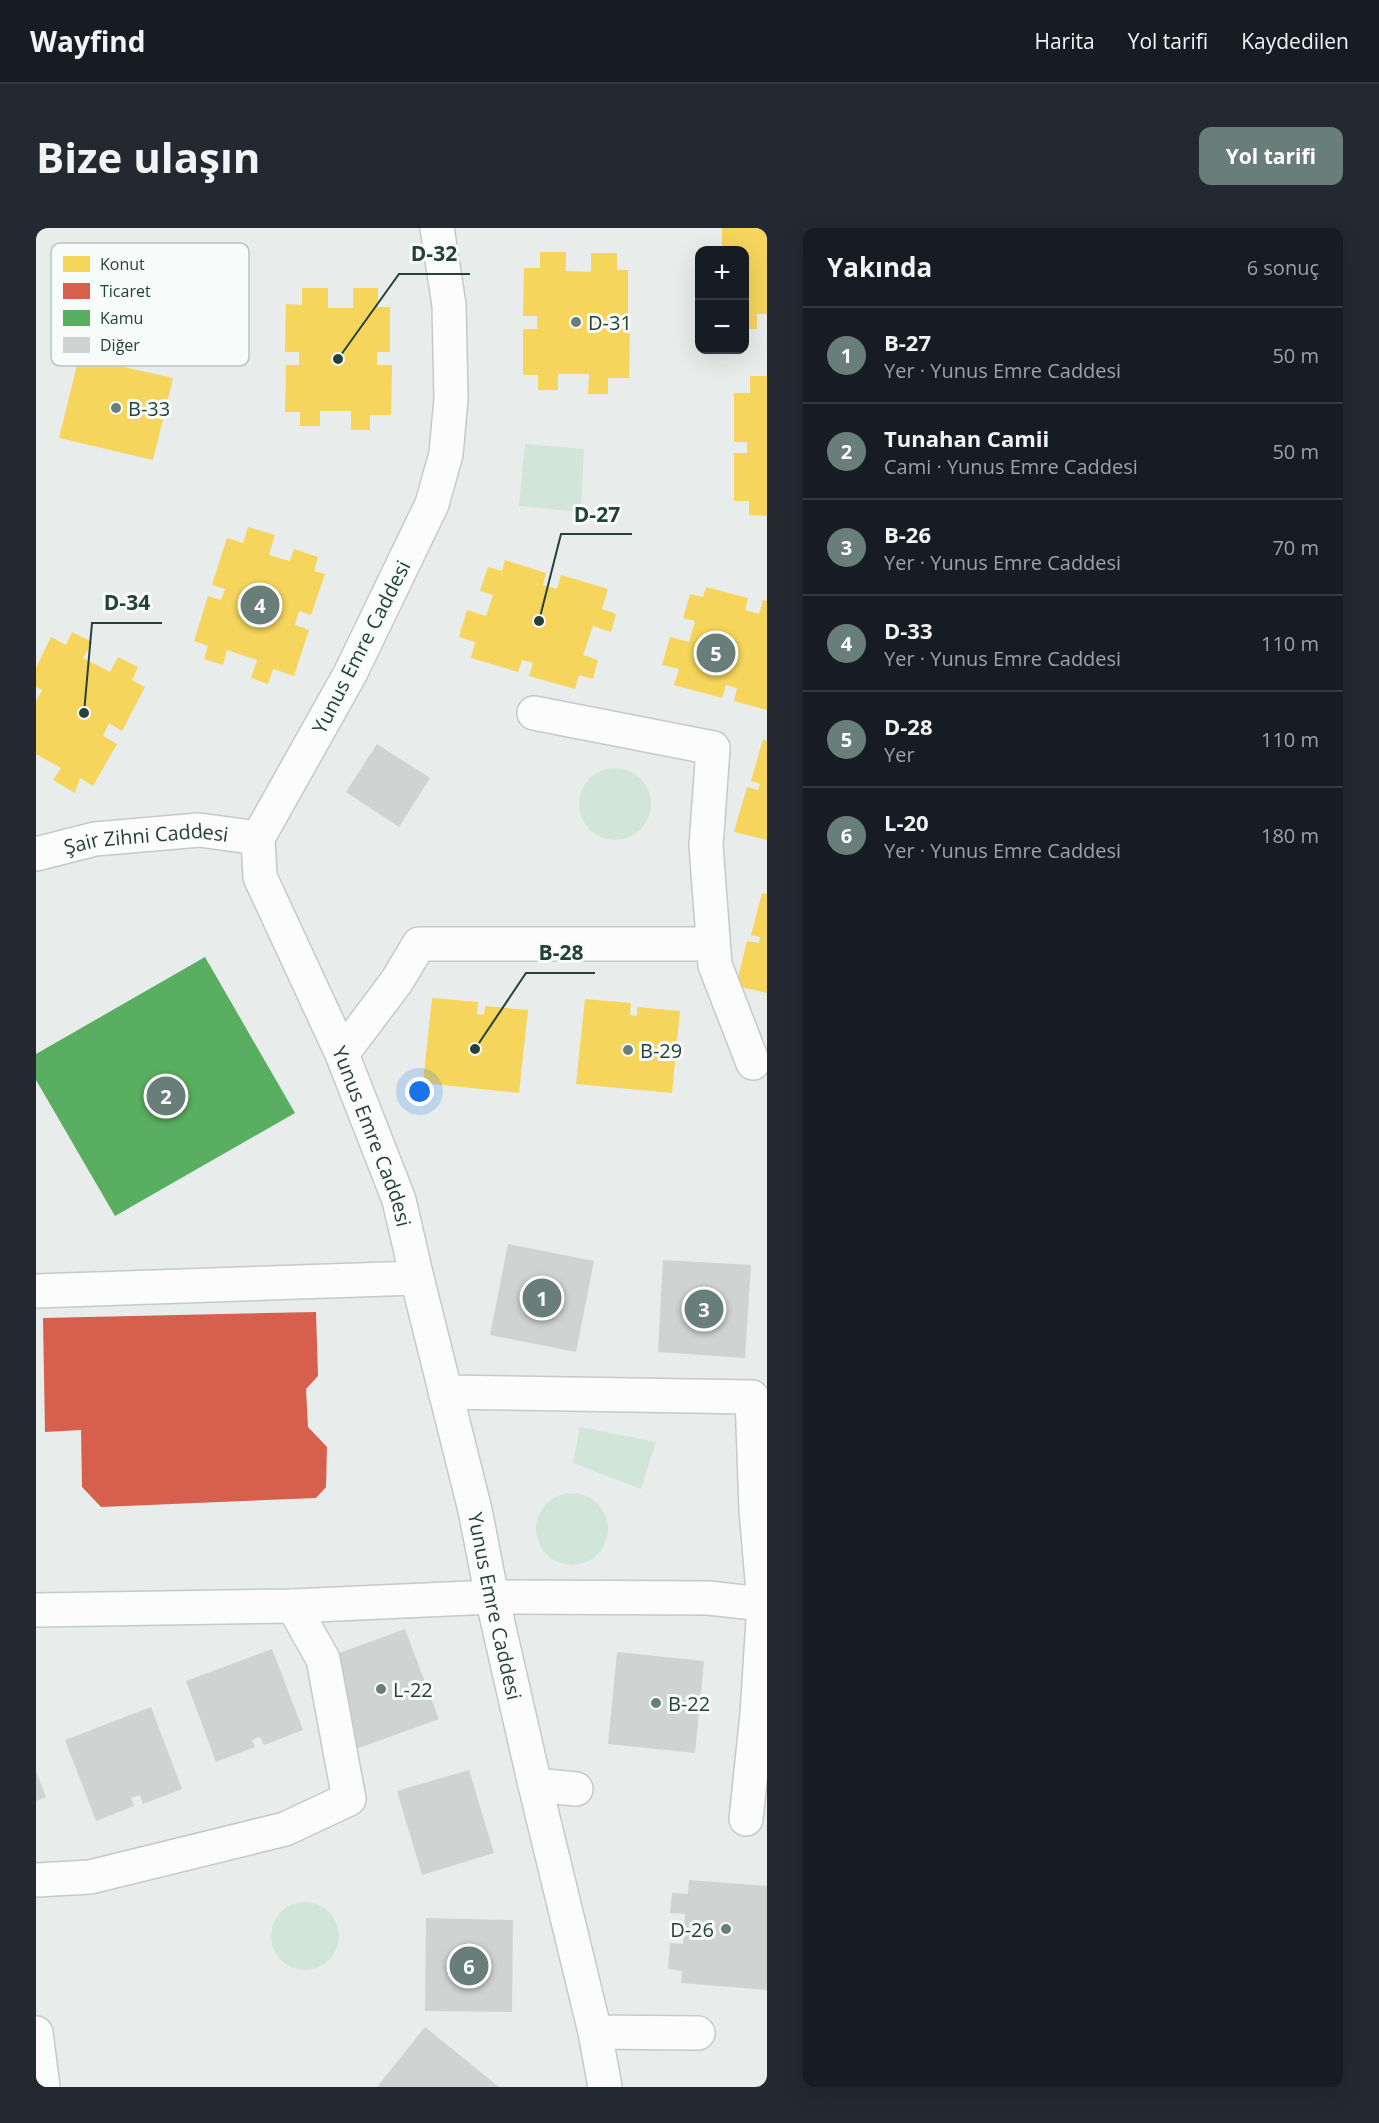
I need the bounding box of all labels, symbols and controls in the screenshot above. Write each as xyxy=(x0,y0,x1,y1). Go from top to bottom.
text: Wayfind xyxy=(30,22,145,60)
text: Harita xyxy=(1034,27,1095,55)
text: Yol tarifi xyxy=(1128,27,1208,55)
text: Kaydedilen xyxy=(1241,27,1349,55)
button: Yol tarifi xyxy=(1199,127,1343,185)
text: Bize ulaşın xyxy=(36,128,260,185)
callout: D-32 xyxy=(399,235,470,274)
text: D-32 xyxy=(411,239,457,267)
legend xyxy=(51,243,249,366)
map controls xyxy=(695,246,749,354)
button: + xyxy=(695,246,749,300)
text: Yakında xyxy=(827,249,932,285)
text: Konut xyxy=(100,253,145,275)
text: 6 sonuç xyxy=(1247,254,1319,281)
text: Ticaret xyxy=(100,280,151,302)
button: − xyxy=(695,300,749,354)
text: Kamu xyxy=(100,307,143,329)
place label: D-31 xyxy=(588,309,632,336)
marker: D-31 xyxy=(569,315,583,329)
text: B-27 xyxy=(884,327,931,357)
text: Diğer xyxy=(100,334,140,356)
text: 1 xyxy=(841,342,852,369)
text: 50 m xyxy=(1272,342,1319,369)
text: Yer · Yunus Emre Caddesi xyxy=(884,357,1121,384)
place label: B-33 xyxy=(128,395,170,422)
marker: B-33 xyxy=(109,401,123,415)
text: Tunahan Camii xyxy=(884,423,1049,453)
text: 2 xyxy=(841,438,852,465)
text: 50 m xyxy=(1272,438,1319,465)
text: Cami · Yunus Emre Caddesi xyxy=(884,453,1138,480)
callout: D-27 xyxy=(561,495,632,534)
text: D-27 xyxy=(574,500,620,528)
text: B-26 xyxy=(884,519,931,549)
text: 3 xyxy=(841,534,852,561)
text: 70 m xyxy=(1272,534,1319,561)
text: Yer · Yunus Emre Caddesi xyxy=(884,549,1121,576)
street label: Yunus Emre Caddesi xyxy=(306,556,416,738)
pin: 4 xyxy=(240,582,280,628)
callout: D-34 xyxy=(92,584,162,623)
text: D-34 xyxy=(104,588,150,616)
text: D-33 xyxy=(884,615,933,645)
pin: 5 xyxy=(696,630,736,676)
text: 4 xyxy=(841,630,852,657)
text: 110 m xyxy=(1261,630,1319,657)
text: Yer · Yunus Emre Caddesi xyxy=(884,645,1121,672)
text: D-28 xyxy=(884,711,933,741)
text: 5 xyxy=(841,726,852,753)
text: 110 m xyxy=(1261,726,1319,753)
text: Yer xyxy=(884,741,915,768)
text: L-20 xyxy=(884,807,929,837)
street label: Şair Zihni Caddesi xyxy=(61,816,230,860)
text: 6 xyxy=(841,822,852,849)
text: 180 m xyxy=(1261,822,1319,849)
text: Yer · Yunus Emre Caddesi xyxy=(884,837,1121,864)
callout: B-28 xyxy=(526,934,595,973)
text: B-28 xyxy=(539,938,583,966)
place label: B-29 xyxy=(640,1037,682,1064)
street label: Yunus Emre Caddesi xyxy=(327,1041,418,1229)
marker: B-29 xyxy=(621,1043,635,1057)
pin: 2 xyxy=(146,1074,186,1118)
your location xyxy=(405,1077,434,1106)
pin: 1 xyxy=(522,1276,562,1320)
pin: 3 xyxy=(684,1286,724,1332)
street label: Yunus Emre Caddesi xyxy=(462,1510,529,1702)
place label: L-22 xyxy=(393,1676,433,1703)
marker: L-22 xyxy=(374,1682,388,1696)
place label: B-22 xyxy=(668,1690,710,1717)
marker: B-22 xyxy=(649,1696,663,1710)
place label: D-26 xyxy=(670,1916,714,1943)
marker: D-26 xyxy=(719,1922,733,1936)
pin: 6 xyxy=(450,1944,488,1988)

